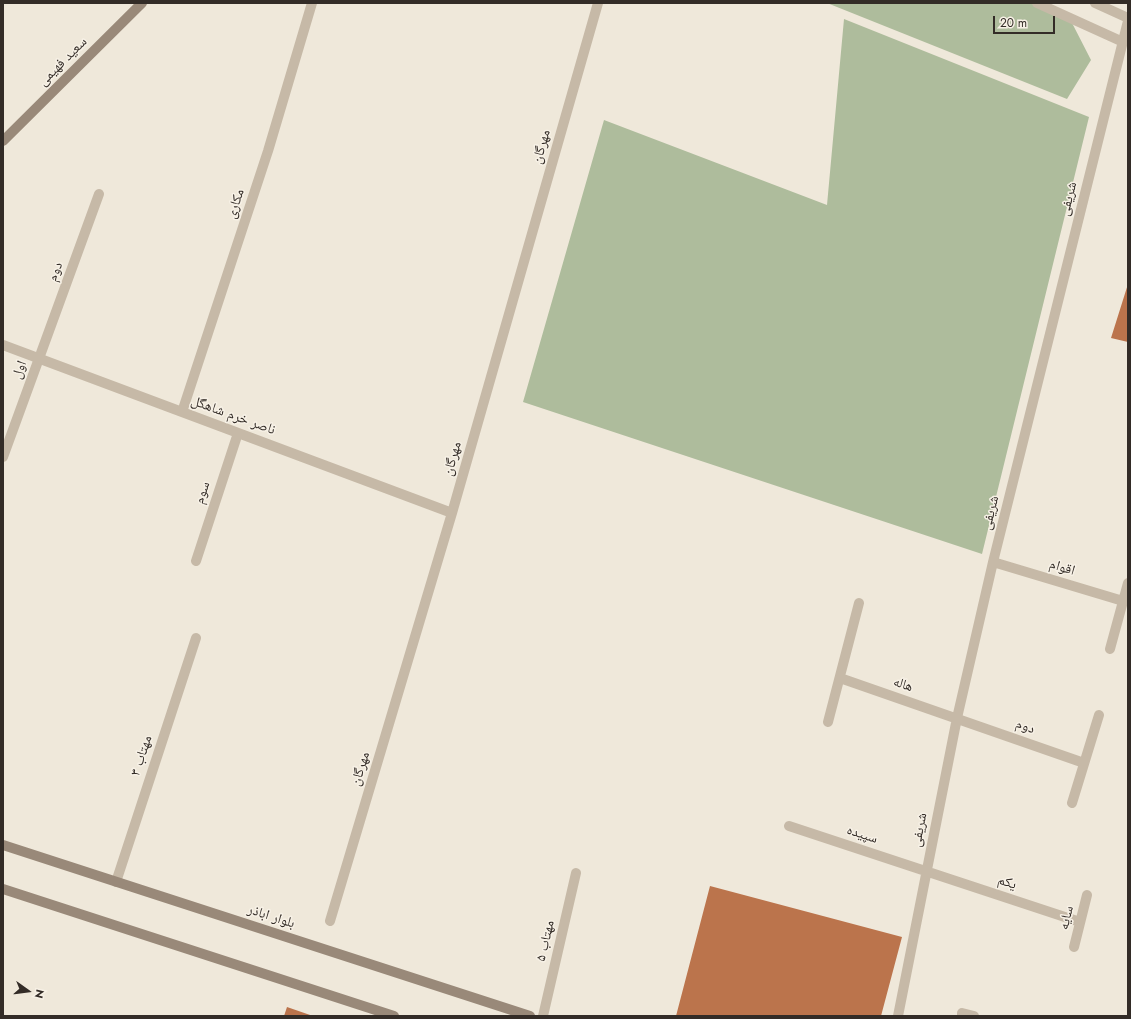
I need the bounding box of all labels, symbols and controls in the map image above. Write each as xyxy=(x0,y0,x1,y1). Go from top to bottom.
scale bar xyxy=(995,8,1057,34)
text: 20 m xyxy=(1000,14,1027,32)
street label: سعید فهیمی xyxy=(35,34,91,90)
street label: مهرگان xyxy=(529,128,555,166)
street label: شریفی xyxy=(1057,180,1081,218)
street label: مکاری xyxy=(223,187,249,221)
street label: دوم xyxy=(45,260,67,284)
street label: اول xyxy=(9,359,31,381)
street label: ناصر خرم شاهگل xyxy=(189,393,277,439)
street label: مهرگان xyxy=(440,440,466,478)
street label: سوم xyxy=(192,480,214,506)
street label: شریفی xyxy=(979,494,1003,532)
street label: اقوام xyxy=(1047,556,1077,580)
street label: هاله xyxy=(891,674,915,696)
street label: دوم xyxy=(1013,716,1037,738)
street label: مهتاب ۳ xyxy=(128,734,156,778)
street label: مهرگان xyxy=(348,750,374,788)
street label: شریفی xyxy=(908,811,932,849)
street label: سپیده xyxy=(844,822,880,848)
street label: یکم xyxy=(996,872,1018,894)
street label: بلوار اباذر xyxy=(245,901,297,933)
street label: سایه xyxy=(1056,904,1078,932)
street label: مهتاب ۵ xyxy=(533,919,559,963)
north arrow xyxy=(8,971,48,1011)
text: N xyxy=(31,988,48,1000)

